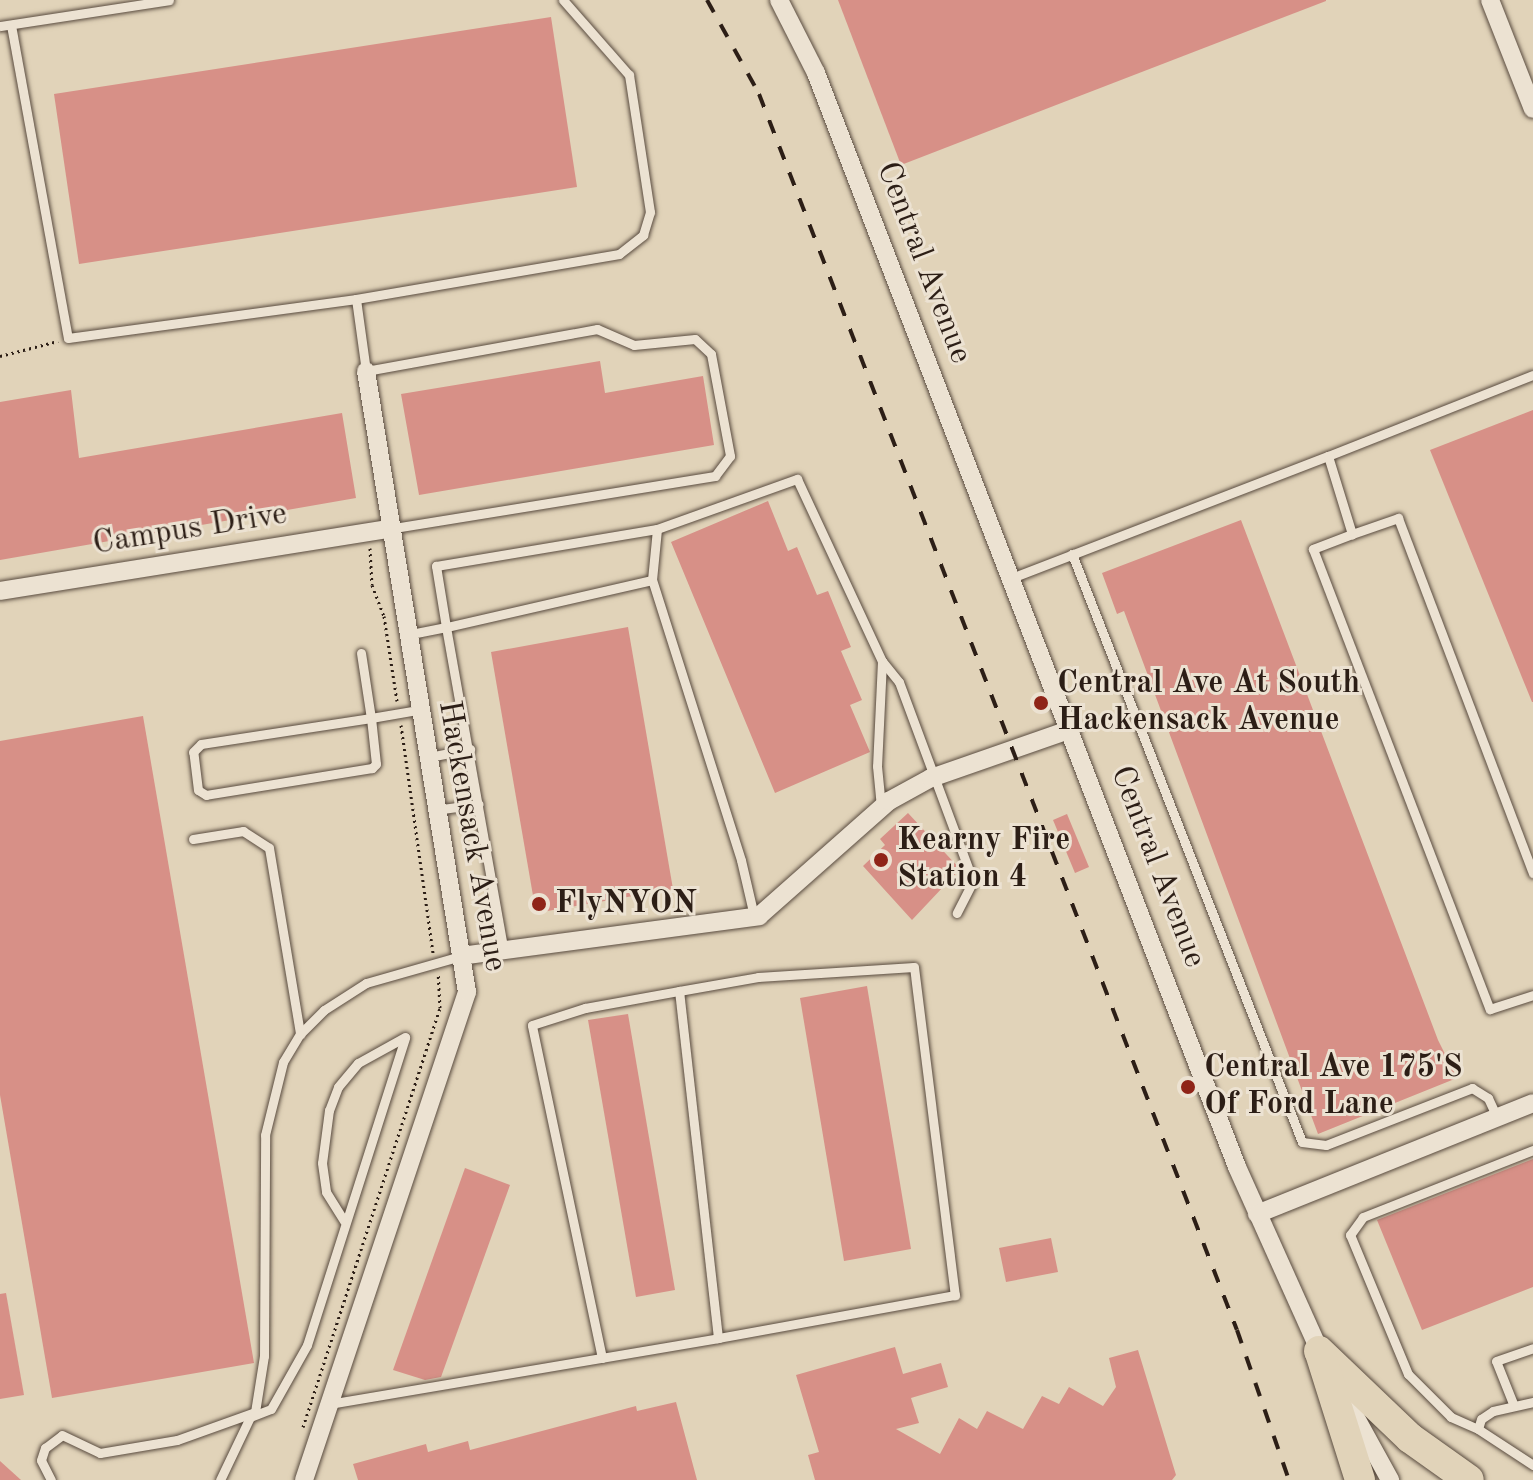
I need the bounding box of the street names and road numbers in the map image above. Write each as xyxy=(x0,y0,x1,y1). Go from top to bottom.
street label: Central Avenue xyxy=(867,157,979,369)
street label: Campus Drive xyxy=(90,496,290,564)
street label: Hackensack Avenue xyxy=(428,698,514,974)
street label: Central Avenue xyxy=(1101,761,1213,973)

